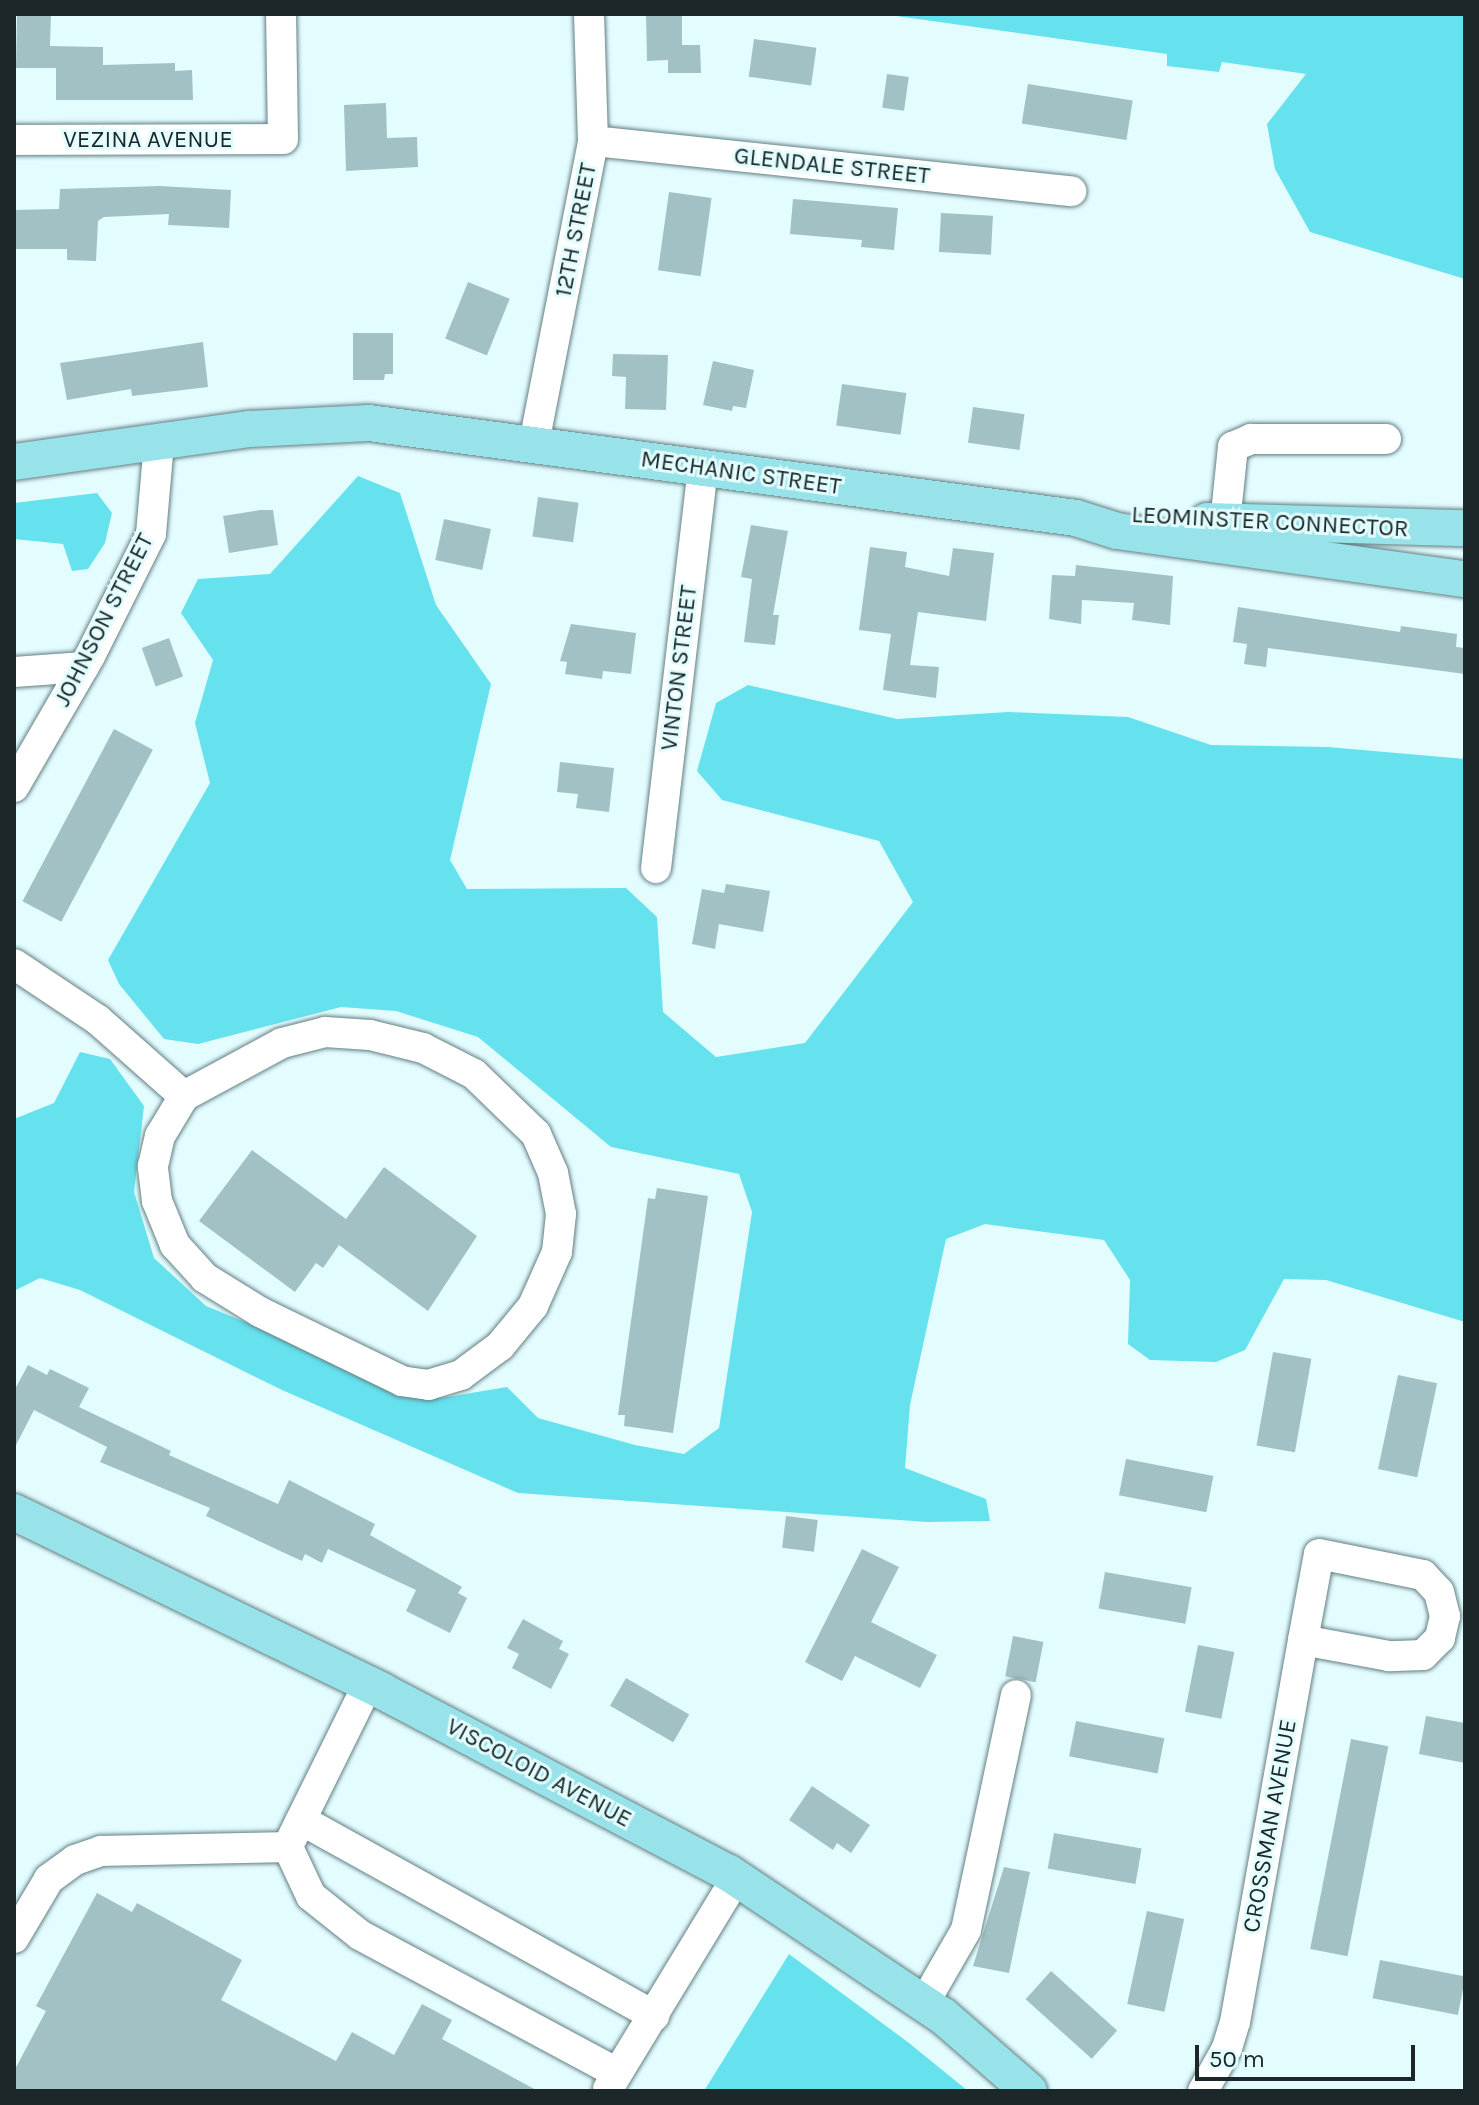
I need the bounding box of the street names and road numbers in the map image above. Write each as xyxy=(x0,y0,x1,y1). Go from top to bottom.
street label: VEZINA AVENUE xyxy=(63,126,233,154)
street label: GLENDALE STREET xyxy=(733,141,931,191)
street label: 12TH STREET xyxy=(549,161,603,299)
street label: MECHANIC STREET xyxy=(639,445,843,501)
street label: LEOMINSTER CONNECTOR xyxy=(1131,500,1409,544)
street label: JOHNSON STREET xyxy=(48,529,160,711)
street label: VINTON STREET xyxy=(655,584,703,752)
street label: VISCOLOID AVENUE xyxy=(441,1712,637,1834)
street label: CROSSMAN AVENUE xyxy=(1237,1717,1303,1935)

